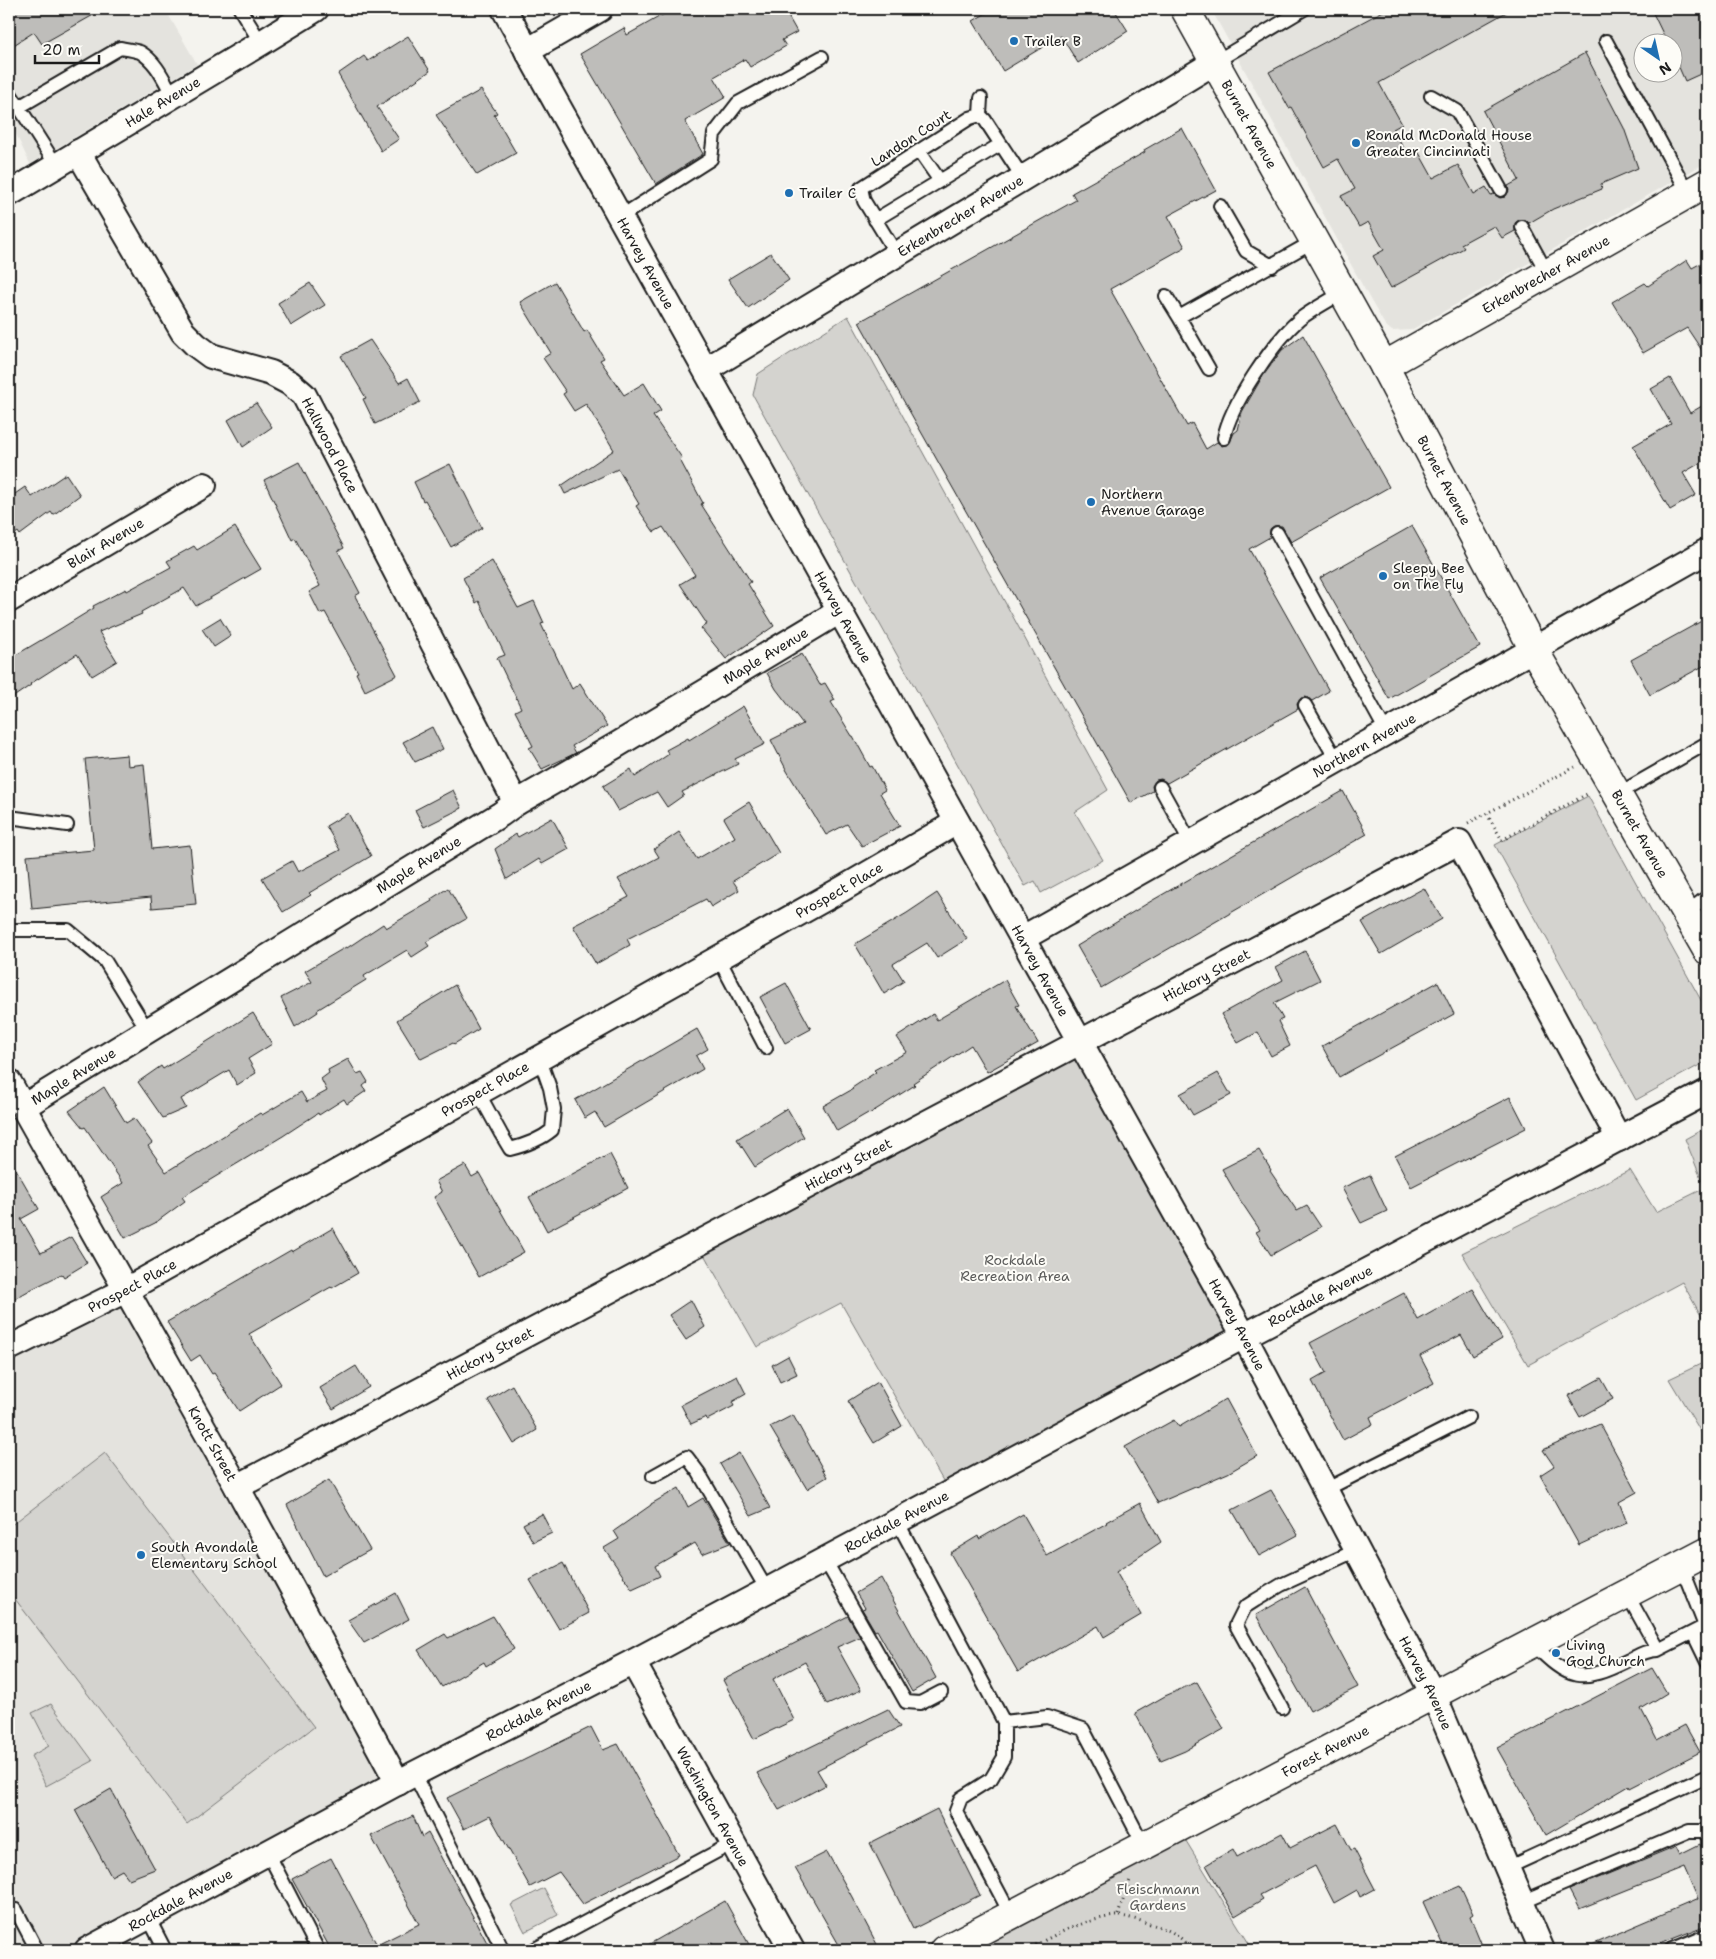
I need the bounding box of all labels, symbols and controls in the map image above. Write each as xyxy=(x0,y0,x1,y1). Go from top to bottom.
scale bar xyxy=(35,32,99,64)
place label: Trailer B xyxy=(1024,32,1081,50)
north arrow xyxy=(1634,32,1684,82)
marker: Trailer B xyxy=(1008,35,1020,47)
text: 20 m xyxy=(42,40,81,60)
text: N xyxy=(1656,58,1675,79)
street label: Hale Avenue xyxy=(121,72,204,132)
street label: Burnet Avenue xyxy=(1217,77,1281,172)
street label: Landon Court xyxy=(867,105,955,171)
place label: Ronald McDonald House Greater Cincinnati xyxy=(1366,126,1532,160)
marker: Ronald McDonald House Greater Cincinnati xyxy=(1350,137,1362,149)
street label: Erkenbrecher Avenue xyxy=(894,171,1027,261)
place label: Trailer C xyxy=(799,184,856,202)
marker: Trailer C xyxy=(783,187,795,199)
street label: Harvey Avenue xyxy=(613,214,679,312)
street label: Erkenbrecher Avenue xyxy=(1479,231,1613,318)
street label: Hallwood Place xyxy=(298,394,362,496)
street label: Burnet Avenue xyxy=(1413,432,1475,528)
place label: Northern Avenue Garage xyxy=(1101,485,1205,519)
marker: Northern Avenue Garage xyxy=(1085,496,1097,508)
street label: Blair Avenue xyxy=(64,513,147,573)
place label: Sleepy Bee on The Fly xyxy=(1393,559,1465,593)
street label: Harvey Avenue xyxy=(810,568,876,666)
marker: Sleepy Bee on The Fly xyxy=(1377,570,1389,582)
street label: Maple Avenue xyxy=(720,623,811,688)
street label: Northern Avenue xyxy=(1309,709,1419,781)
street label: Burnet Avenue xyxy=(1607,786,1672,881)
street label: Maple Avenue xyxy=(373,832,464,897)
street label: Prospect Place xyxy=(792,858,886,922)
street label: Harvey Avenue xyxy=(1007,921,1073,1020)
street label: Hickory Street xyxy=(1159,945,1253,1006)
street label: Maple Avenue xyxy=(28,1043,119,1109)
street label: Prospect Place xyxy=(438,1057,532,1121)
street label: Hickory Street xyxy=(801,1134,895,1195)
park label: Rockdale Recreation Area xyxy=(960,1251,1070,1285)
street label: Prospect Place xyxy=(85,1255,180,1317)
street label: Rockdale Avenue xyxy=(1265,1261,1376,1331)
street label: Harvey Avenue xyxy=(1205,1275,1270,1374)
street label: Hickory Street xyxy=(443,1323,537,1384)
street label: Knott Street xyxy=(184,1403,241,1484)
street label: Rockdale Avenue xyxy=(841,1486,952,1557)
place label: South Avondale Elementary School xyxy=(151,1538,278,1572)
marker: South Avondale Elementary School xyxy=(135,1549,147,1561)
street label: Harvey Avenue xyxy=(1395,1633,1456,1733)
place label: Living God Church xyxy=(1566,1636,1645,1670)
marker: Living God Church xyxy=(1550,1647,1562,1659)
street label: Rockdale Avenue xyxy=(483,1676,594,1745)
street label: Forest Avenue xyxy=(1278,1721,1372,1781)
street label: Washington Avenue xyxy=(672,1743,753,1870)
street label: Rockdale Avenue xyxy=(125,1864,236,1935)
park label: Fleischmann Gardens xyxy=(1116,1880,1200,1914)

